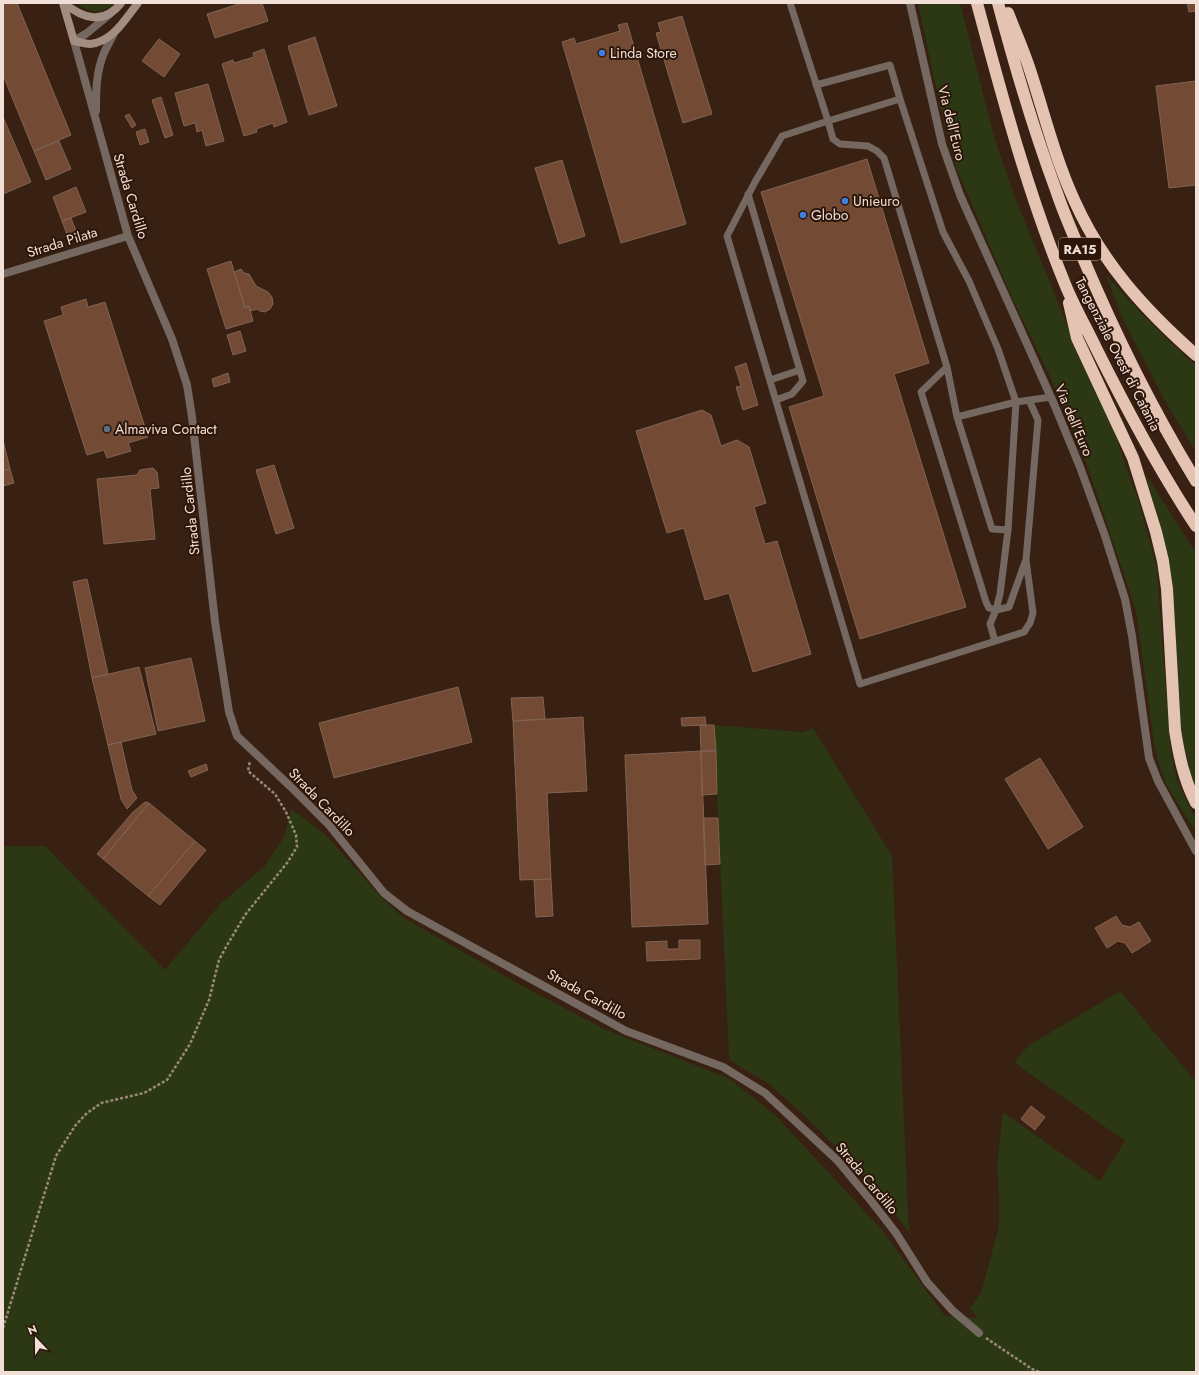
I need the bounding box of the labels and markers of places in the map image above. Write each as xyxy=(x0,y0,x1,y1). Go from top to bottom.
place label: Linda Store xyxy=(610,43,677,63)
marker: Linda Store xyxy=(597,48,607,58)
place label: Unieuro xyxy=(853,191,900,211)
marker: Unieuro xyxy=(840,196,850,206)
place label: Globo xyxy=(811,205,849,225)
marker: Globo xyxy=(798,210,808,220)
place label: Almaviva Contact xyxy=(115,419,217,439)
marker: Almaviva Contact xyxy=(102,424,112,434)

